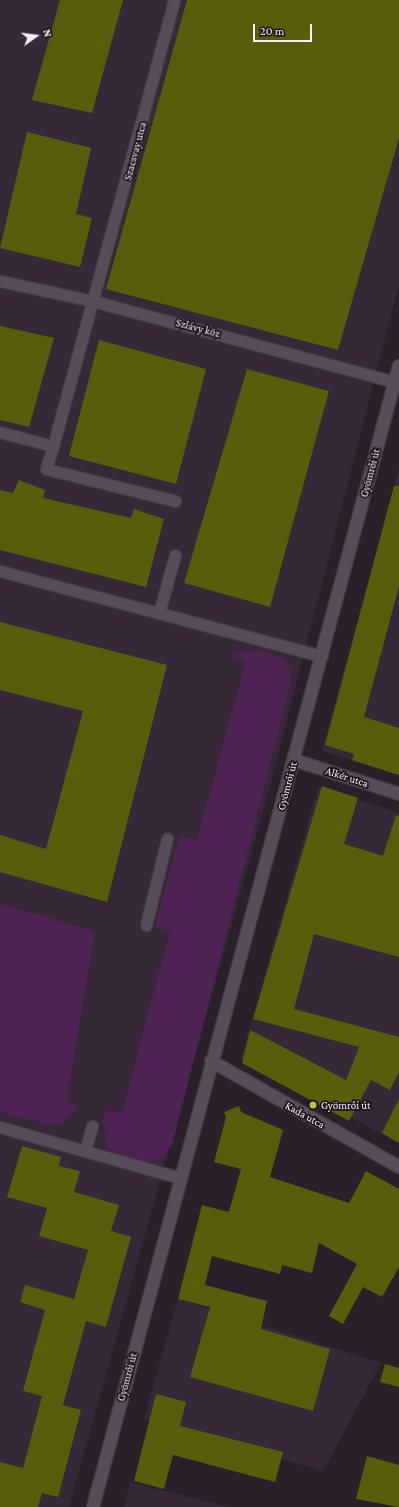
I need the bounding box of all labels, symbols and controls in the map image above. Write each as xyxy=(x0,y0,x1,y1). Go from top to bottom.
north arrow xyxy=(16,16,56,56)
scale bar xyxy=(255,16,314,42)
text: 20 m xyxy=(260,24,284,38)
text: N xyxy=(41,28,54,38)
street label: Szacsvay utca xyxy=(121,120,149,182)
street label: Szlávy köz xyxy=(174,316,222,340)
street label: Gyömrői út xyxy=(357,447,383,499)
street label: Gyömrői út xyxy=(274,760,300,812)
street label: Alkér utca xyxy=(324,764,370,790)
place label: Gyömrői út xyxy=(321,1098,371,1112)
street label: Kada utca xyxy=(283,1099,327,1131)
marker: Gyömrői út xyxy=(308,1100,318,1110)
street label: Gyömrői út xyxy=(114,1351,140,1403)

